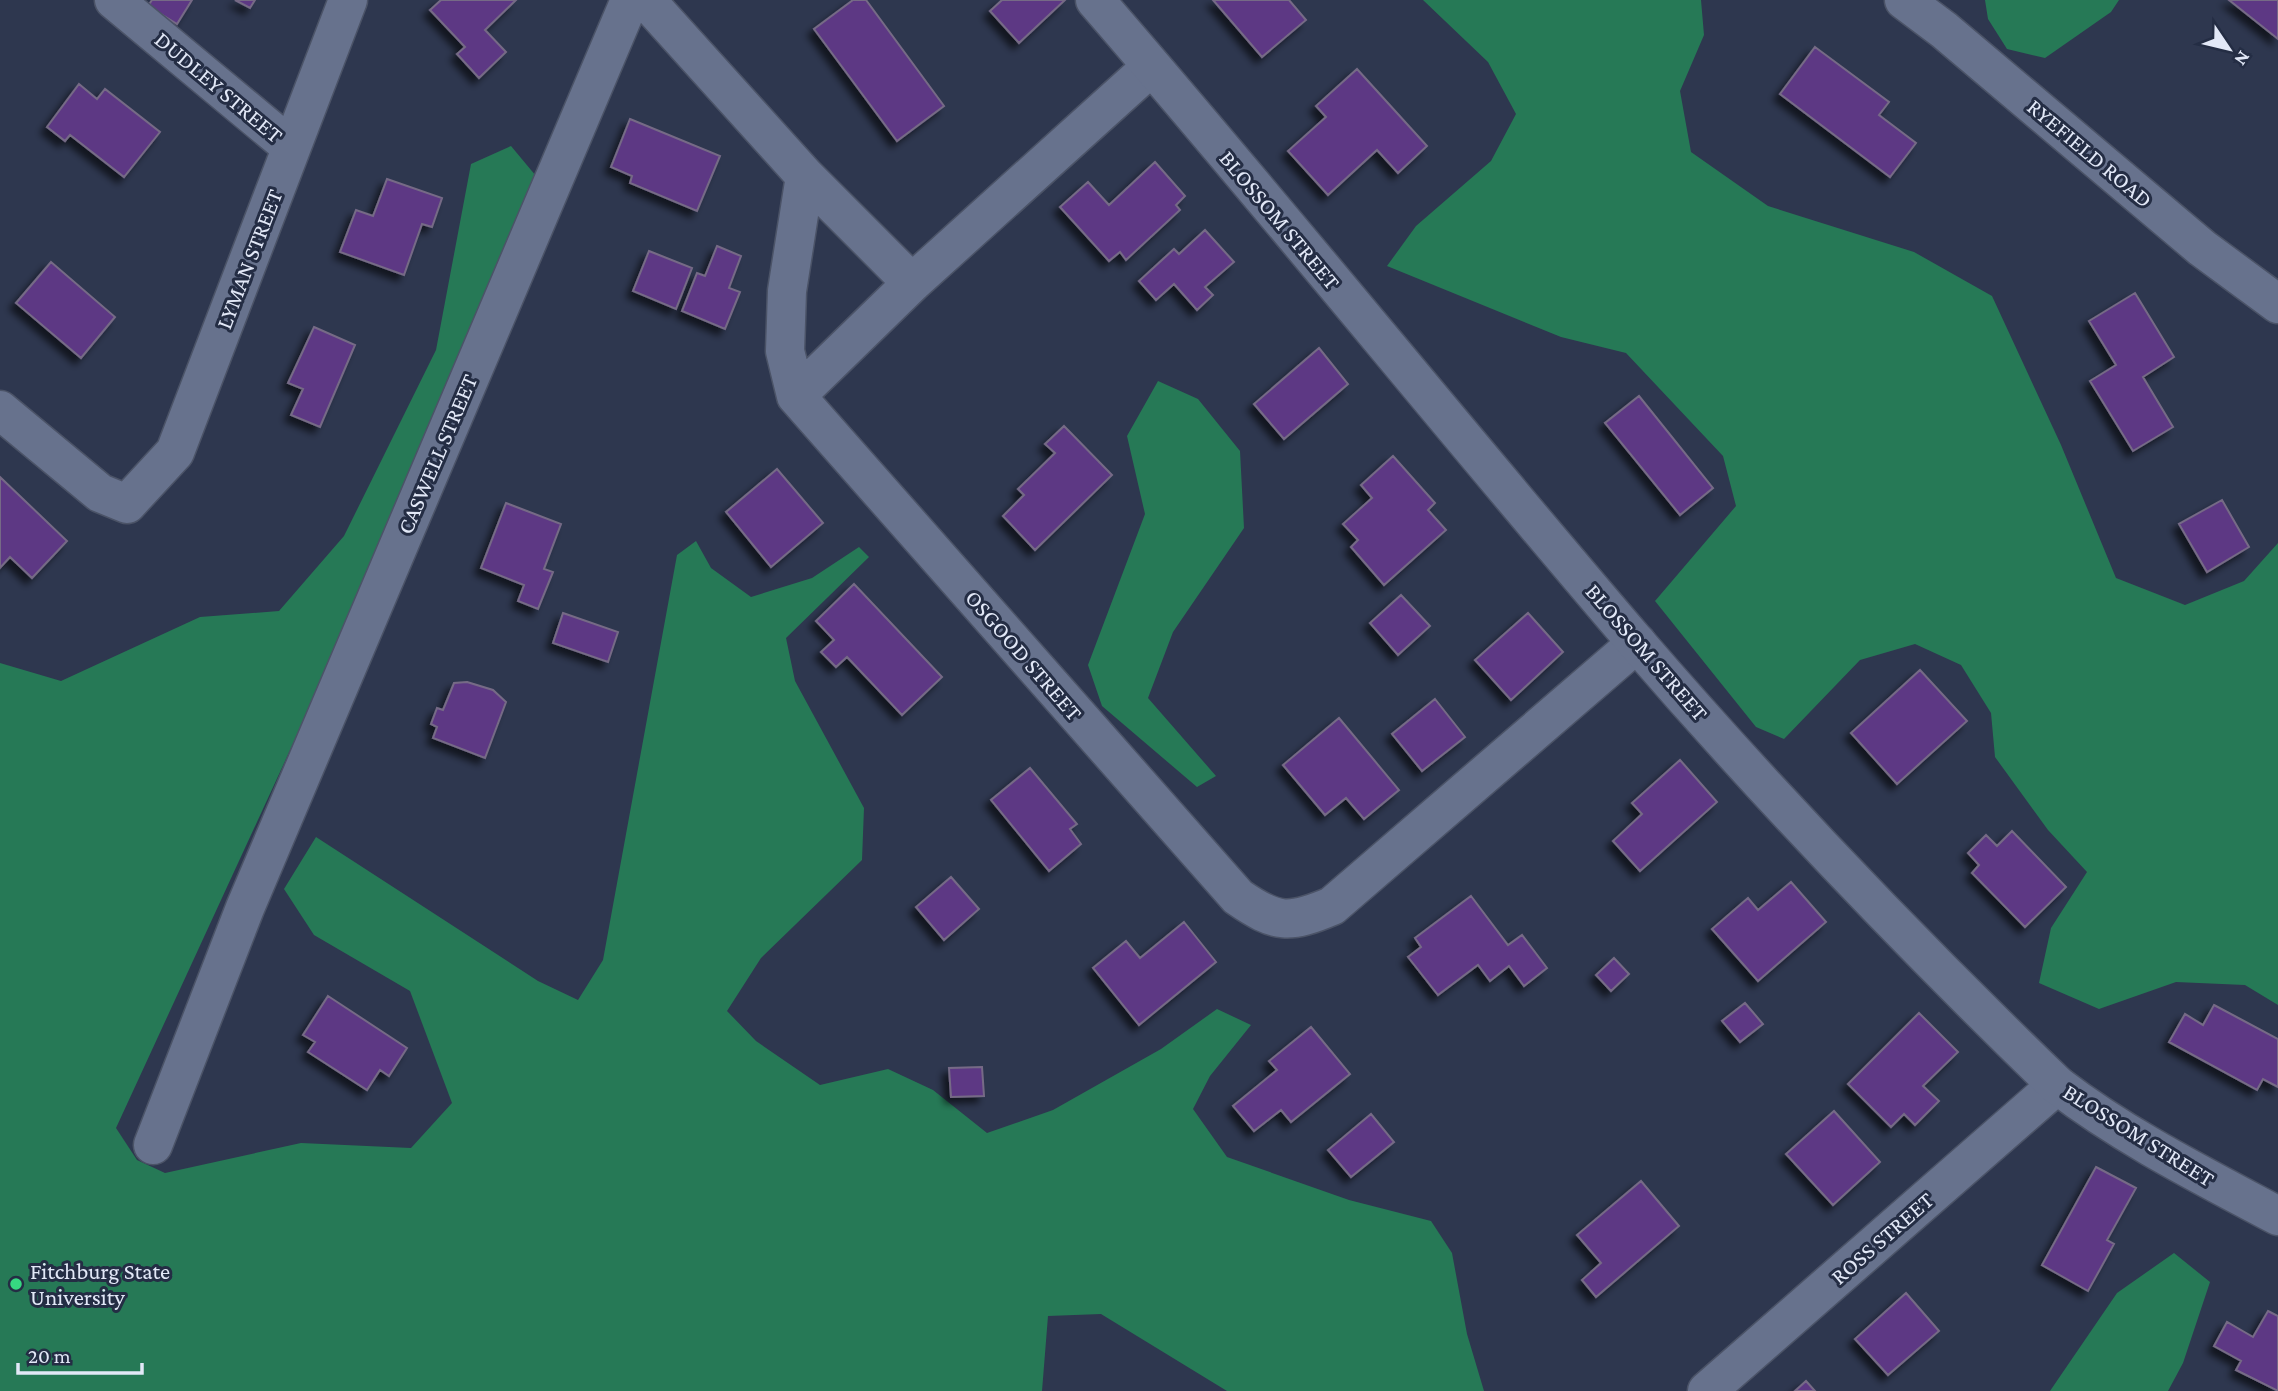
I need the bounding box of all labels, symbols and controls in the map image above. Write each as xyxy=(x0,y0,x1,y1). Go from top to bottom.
north arrow xyxy=(2194,14,2264,84)
street label: DUDLEY STREET xyxy=(150,26,289,148)
text: N xyxy=(2230,47,2255,70)
street label: RYEFIELD ROAD xyxy=(2022,93,2158,213)
street label: BLOSSOM STREET xyxy=(1214,145,1346,295)
street label: LYMAN STREET xyxy=(210,185,288,332)
street label: CASWELL STREET xyxy=(392,370,483,538)
street label: BLOSSOM STREET xyxy=(1580,578,1714,726)
street label: OSGOOD STREET xyxy=(960,584,1088,726)
street label: BLOSSOM STREET xyxy=(2059,1078,2220,1192)
street label: ROSS STREET xyxy=(1825,1186,1939,1290)
place label: Fitchburg State University xyxy=(30,1258,170,1310)
marker: Fitchburg State University xyxy=(8,1276,24,1292)
scale bar xyxy=(18,1332,142,1376)
text: 20 m xyxy=(28,1344,71,1368)

